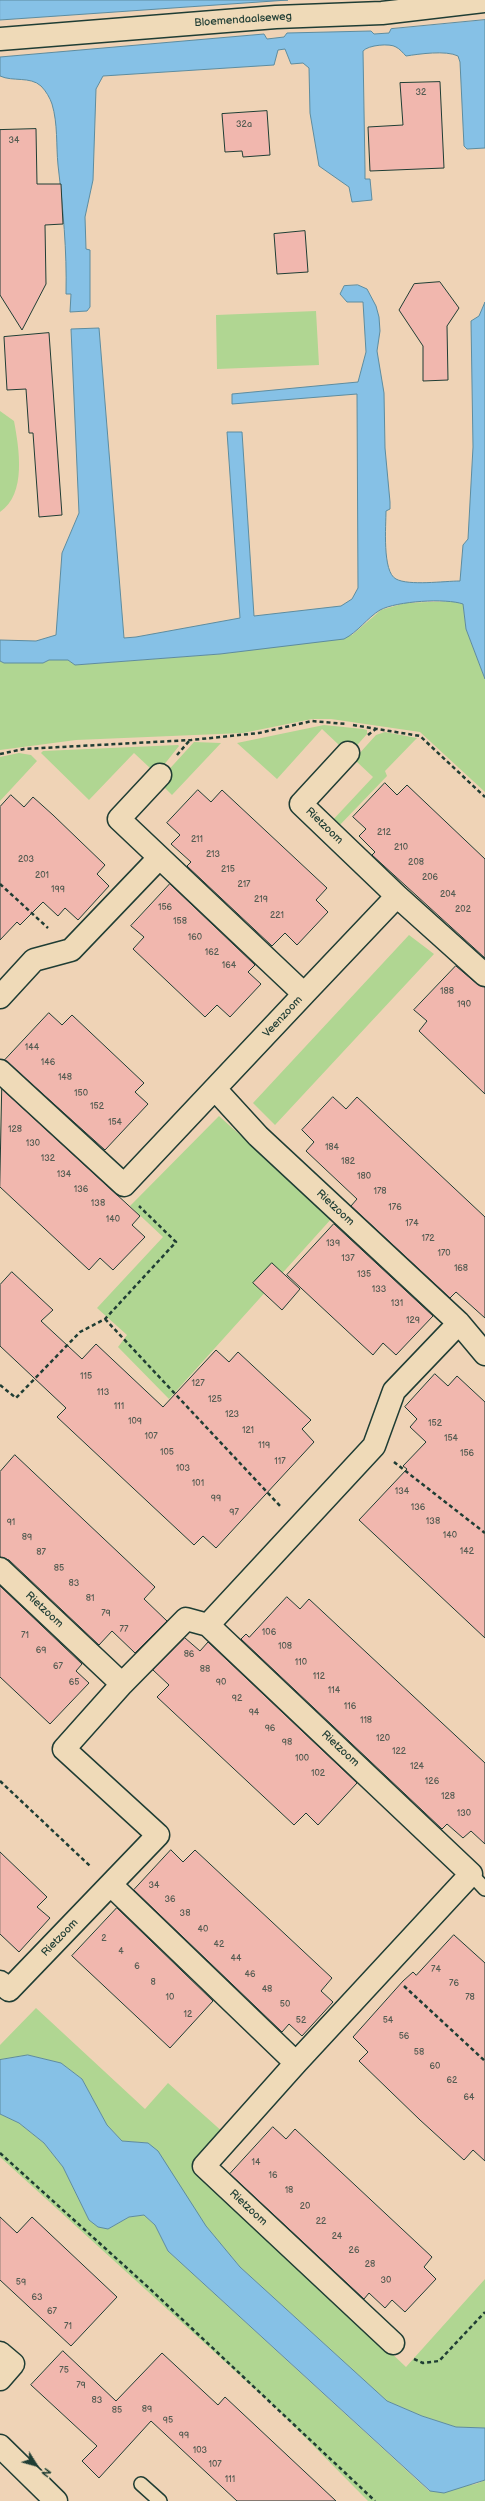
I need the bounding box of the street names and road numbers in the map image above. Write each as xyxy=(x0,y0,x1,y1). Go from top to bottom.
street label: Bloemendaalseweg xyxy=(194,10,292,30)
street label: Rietzoom xyxy=(303,805,345,847)
street label: Veenzoom xyxy=(260,994,306,1040)
street label: Rietzoom xyxy=(313,1187,357,1229)
street label: Rietzoom xyxy=(22,1589,66,1631)
street label: Rietzoom xyxy=(318,1728,362,1770)
street label: Rietzoom xyxy=(39,1917,81,1959)
street label: Rietzoom xyxy=(226,2187,270,2229)

